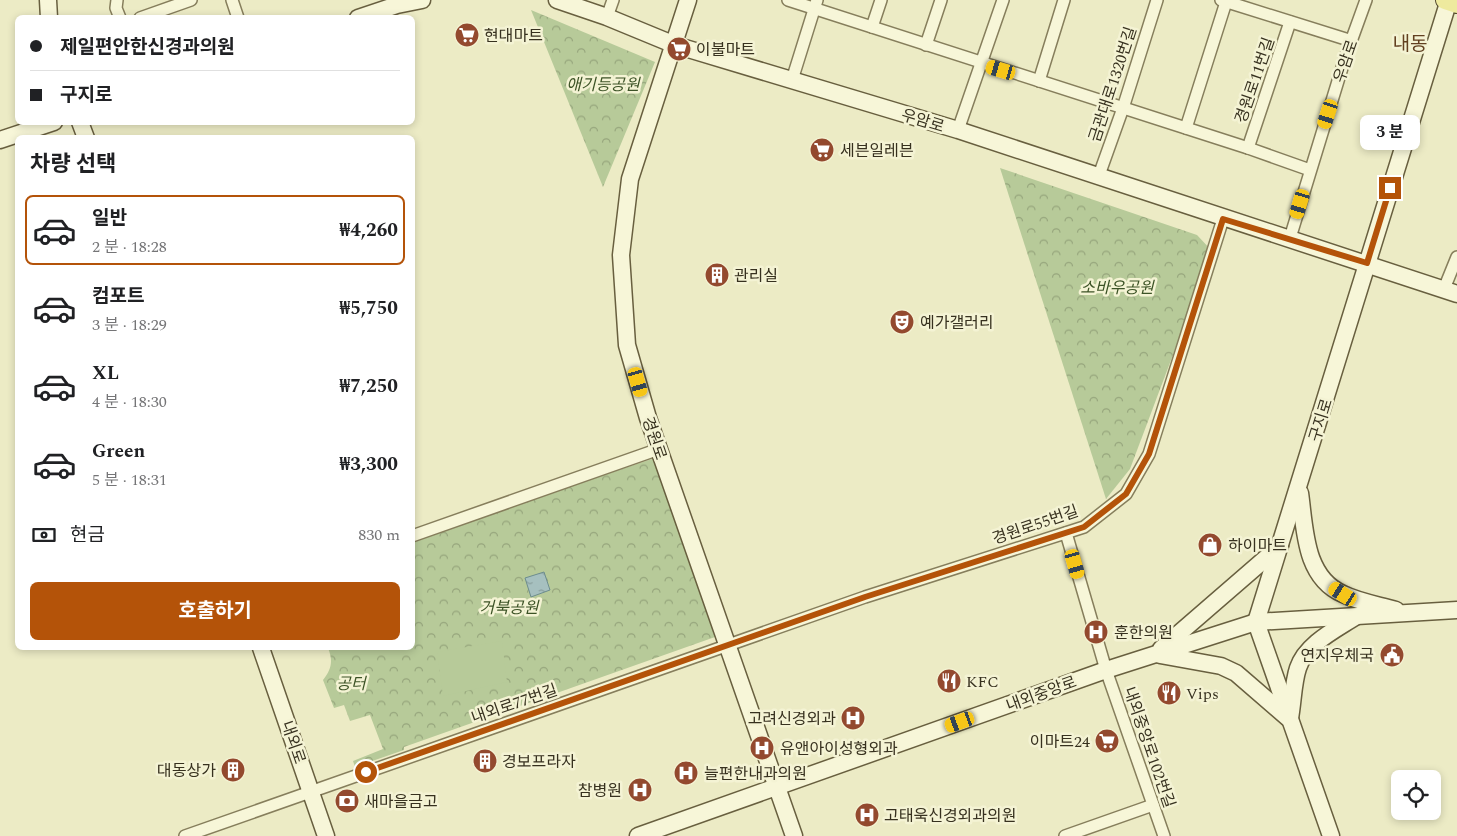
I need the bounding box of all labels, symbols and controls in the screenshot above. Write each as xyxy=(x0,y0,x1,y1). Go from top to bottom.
supermarket icon: 현대마트 xyxy=(454,22,480,48)
street label: 금관대로1320번길 xyxy=(1083,23,1143,145)
place label: 현대마트 xyxy=(484,24,543,48)
district label: 내동 xyxy=(1393,30,1427,59)
text: 제일편안한신경과의원 xyxy=(60,33,235,62)
street label: 경원로11번길 xyxy=(1229,34,1281,127)
supermarket icon: 이불마트 xyxy=(666,36,692,62)
street label: 우암로 xyxy=(1327,36,1365,86)
place label: 이불마트 xyxy=(696,38,755,62)
car xyxy=(984,59,1017,81)
park label: 애기등공원 xyxy=(566,73,641,97)
text: 구지로 xyxy=(60,81,112,110)
car xyxy=(1316,97,1339,131)
street label: 우암로 xyxy=(898,103,948,139)
callout: 3 분 xyxy=(1360,116,1420,150)
text: 3 분 xyxy=(1376,120,1404,144)
supermarket icon: 세븐일레븐 xyxy=(809,137,835,163)
place label: 세븐일레븐 xyxy=(840,139,914,163)
text: 차량 선택 xyxy=(30,148,116,181)
route end xyxy=(1379,177,1401,199)
car xyxy=(1288,187,1311,221)
text: 일반 xyxy=(92,204,127,233)
icon: car xyxy=(32,208,77,253)
text: ₩4,260 xyxy=(340,216,398,245)
text: 2 분 · 18:28 xyxy=(92,235,167,259)
building icon: 관리실 xyxy=(704,262,730,288)
place label: 관리실 xyxy=(734,264,778,288)
park label: 소바우공원 xyxy=(1080,276,1155,300)
text: 컴포트 xyxy=(92,282,144,311)
icon: car xyxy=(32,286,77,331)
text: ₩5,750 xyxy=(340,294,398,323)
theatre icon: 예가갤러리 xyxy=(889,309,915,335)
place label: 예가갤러리 xyxy=(920,311,994,335)
text: 3 분 · 18:29 xyxy=(92,313,167,337)
text: XL xyxy=(92,359,119,388)
icon: car xyxy=(32,364,77,409)
car xyxy=(626,366,649,398)
text: ₩7,250 xyxy=(340,372,398,401)
text: 4 분 · 18:30 xyxy=(92,390,167,414)
street label: 구지로 xyxy=(1303,395,1339,445)
street label: 경원로 xyxy=(636,414,673,463)
text: Green xyxy=(92,437,145,466)
icon: car xyxy=(32,442,77,487)
text: ₩3,300 xyxy=(340,450,398,479)
text: 5 분 · 18:31 xyxy=(92,468,167,492)
street label: 경원로55번길 xyxy=(989,499,1082,551)
icon: cash xyxy=(30,521,58,549)
text: 현금 xyxy=(70,521,105,550)
text: 830 m xyxy=(358,523,400,547)
shop icon: 하이마트 xyxy=(1197,532,1223,558)
place label: 하이마트 xyxy=(1228,534,1287,558)
car xyxy=(1063,548,1086,580)
car xyxy=(1326,580,1359,608)
button: 호출하기 xyxy=(30,582,400,640)
park label: 거북공원 xyxy=(480,596,540,620)
hospital icon: 훈한의원 xyxy=(1083,619,1109,645)
place label: 훈한의원 xyxy=(1114,621,1173,645)
public building icon: 연지우체국 xyxy=(1379,642,1405,668)
place label: 연지우체국 xyxy=(1300,644,1374,668)
restaurant icon: KFC xyxy=(936,668,962,694)
place label: KFC xyxy=(966,670,999,694)
street label: 내외중앙로 xyxy=(1003,670,1080,718)
park label: 공터 xyxy=(336,672,368,696)
street label: 내외로77번길 xyxy=(468,678,561,730)
restaurant icon: Vips xyxy=(1156,680,1182,706)
place label: Vips xyxy=(1186,682,1219,706)
street label: 내외중앙로102번길 xyxy=(1117,683,1181,811)
hospital icon: 고려신경외과 xyxy=(840,705,866,731)
place label: 고려신경외과 xyxy=(748,707,836,731)
car xyxy=(943,710,976,734)
street label: 내외로 xyxy=(275,718,312,767)
supermarket icon: 이마트24 xyxy=(1094,728,1120,754)
place label: 이마트24 xyxy=(1030,730,1090,754)
hospital icon: 유앤아이성형외과 xyxy=(749,735,775,761)
place label: 유앤아이성형외과 xyxy=(780,737,898,761)
building icon: 경보프라자 xyxy=(472,748,498,774)
place label: 경보프라자 xyxy=(502,750,576,774)
building icon: 대동상가 xyxy=(220,757,246,783)
place label: 대동상가 xyxy=(157,759,216,783)
hospital icon: 늘편한내과의원 xyxy=(673,760,699,786)
route start xyxy=(355,761,377,783)
place label: 늘편한내과의원 xyxy=(704,762,807,786)
map controls xyxy=(1391,770,1441,820)
button: locate xyxy=(1391,770,1441,820)
hospital icon: 참병원 xyxy=(627,777,653,803)
place label: 참병원 xyxy=(578,779,622,803)
bank icon: 새마을금고 xyxy=(334,788,360,814)
place label: 새마을금고 xyxy=(364,790,438,814)
hospital icon: 고태욱신경외과의원 xyxy=(854,802,880,828)
place label: 고태욱신경외과의원 xyxy=(884,804,1016,828)

